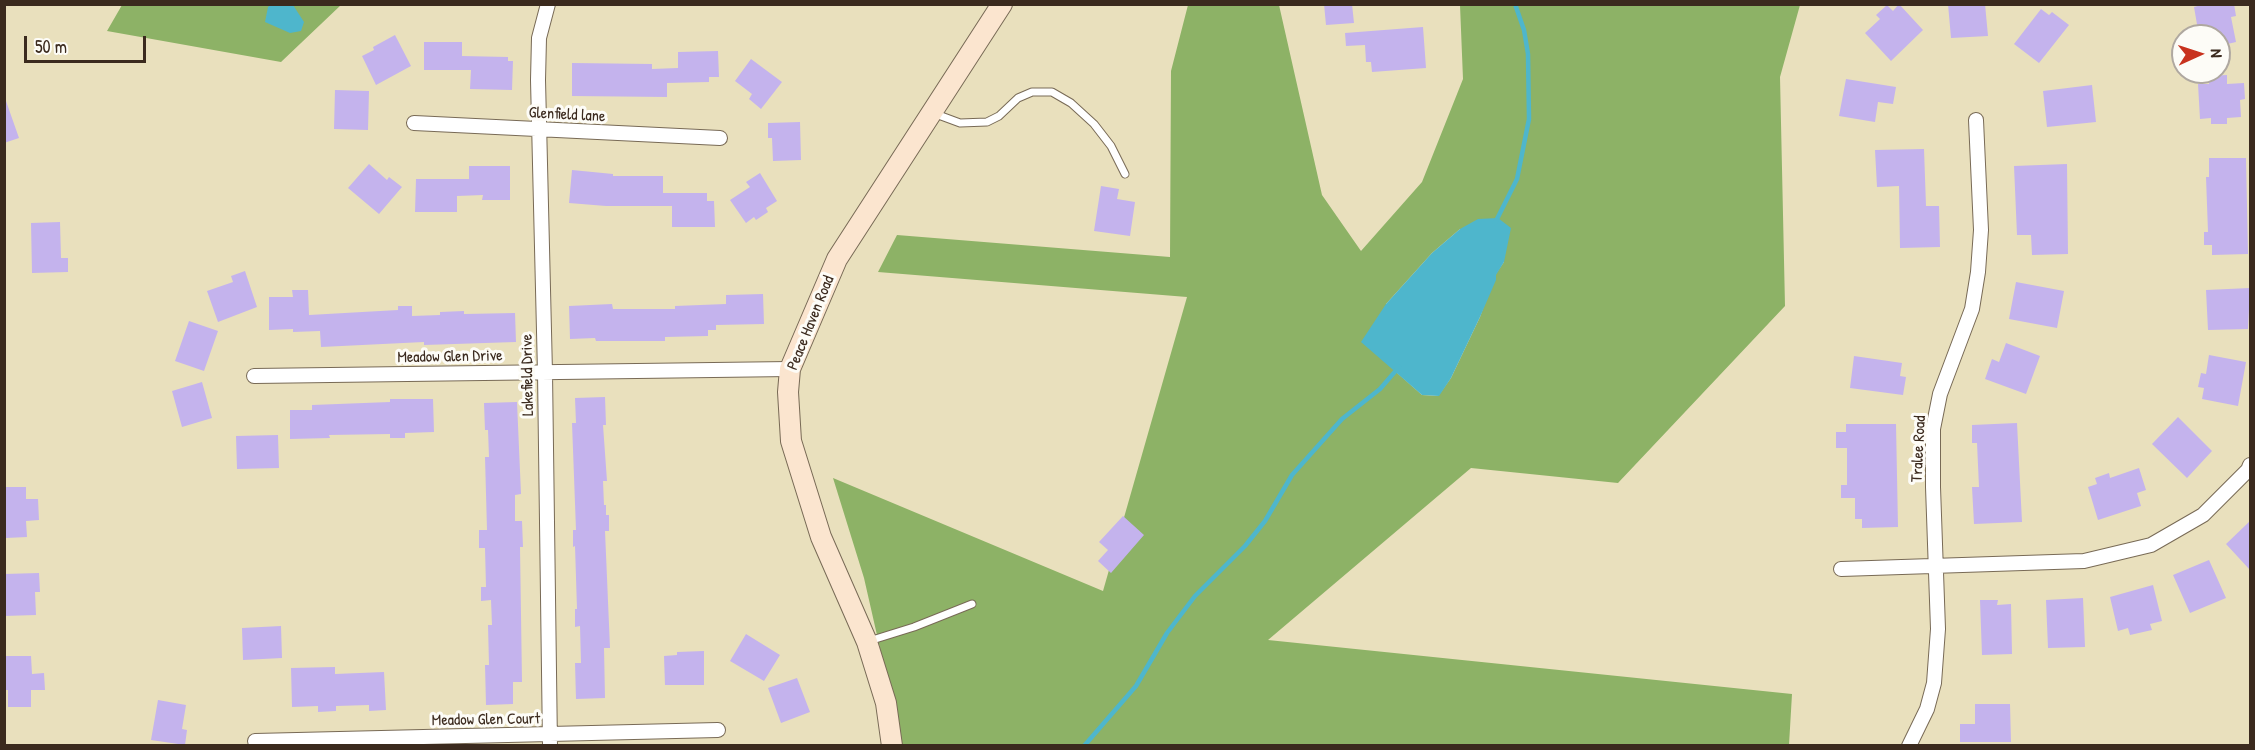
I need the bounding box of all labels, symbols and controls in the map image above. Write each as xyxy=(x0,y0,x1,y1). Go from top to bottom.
scale bar xyxy=(27,24,148,62)
north arrow xyxy=(2171,24,2231,84)
text: 50 m xyxy=(35,34,67,59)
text: N xyxy=(2206,48,2228,58)
street label: Glenfield lane xyxy=(528,103,606,127)
street label: Peace Haven Road xyxy=(783,273,839,373)
street label: Lakefield Drive xyxy=(518,334,538,416)
street label: Meadow Glen Drive xyxy=(397,346,503,368)
street label: Tralee Road xyxy=(1908,415,1930,483)
street label: Meadow Glen Court xyxy=(432,709,540,731)

